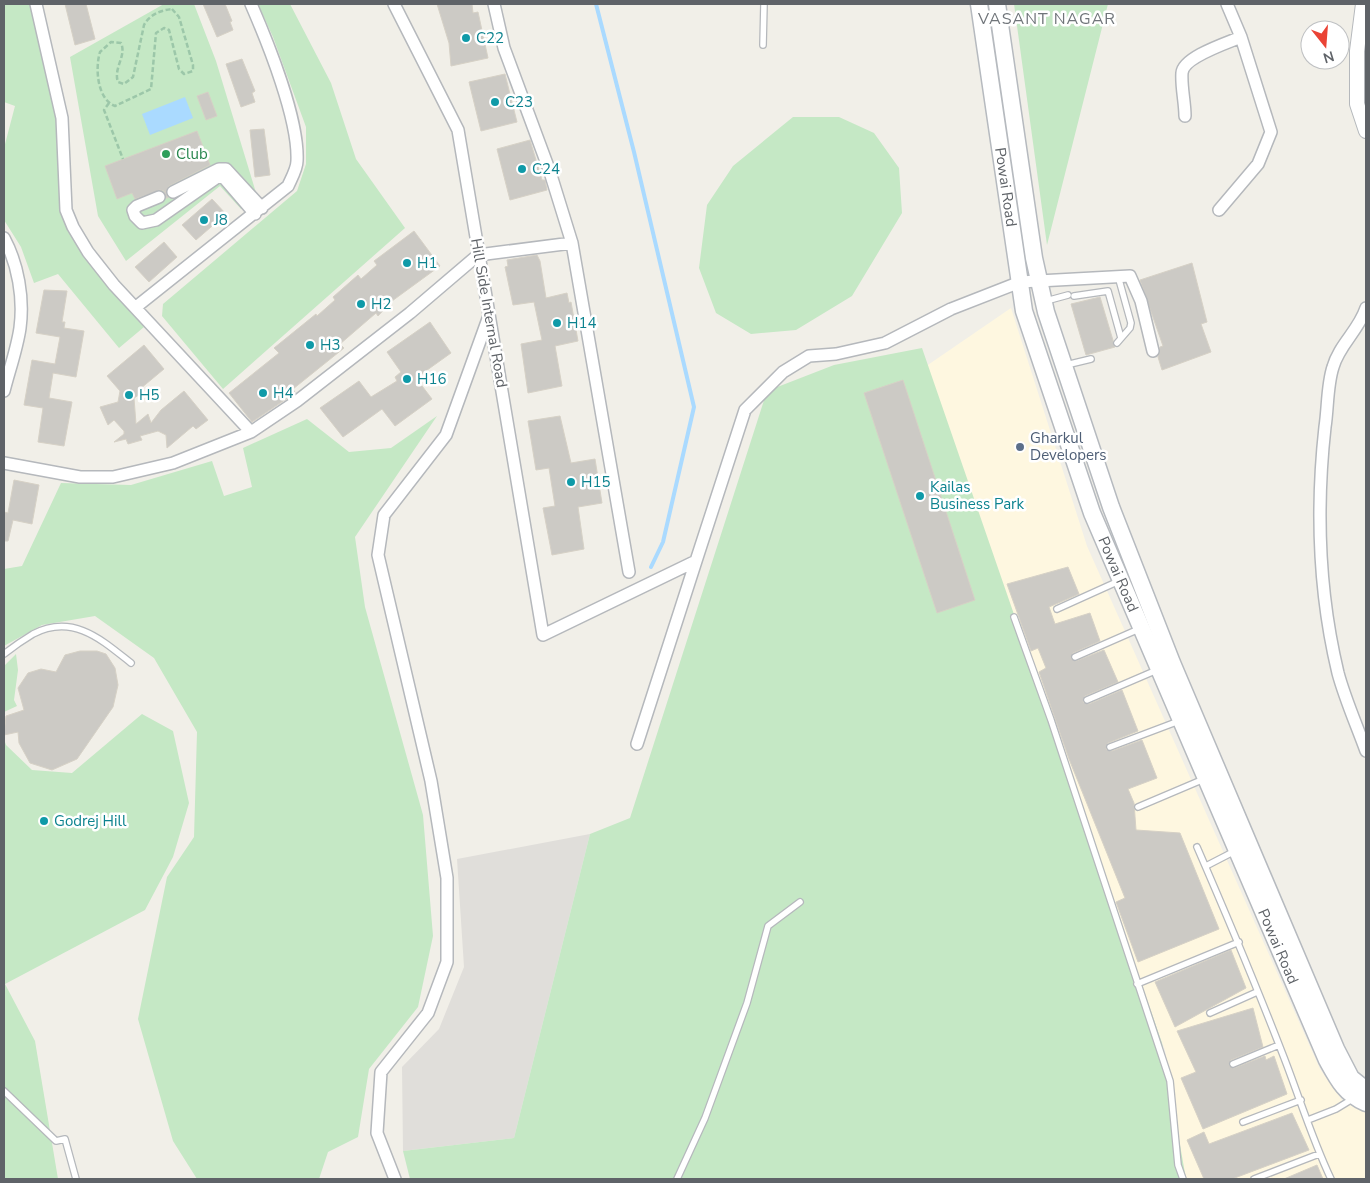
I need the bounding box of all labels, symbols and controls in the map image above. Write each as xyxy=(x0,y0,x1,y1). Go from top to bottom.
district label: VASANT NAGAR xyxy=(977,8,1116,30)
north arrow xyxy=(1300,20,1350,70)
place label: C22 xyxy=(476,28,504,48)
marker: C22 xyxy=(460,32,472,44)
text: N xyxy=(1321,46,1336,68)
place label: C23 xyxy=(505,92,533,112)
marker: C23 xyxy=(489,96,501,108)
place label: Club xyxy=(176,144,208,164)
street label: Powai Road xyxy=(990,146,1022,228)
marker: Club xyxy=(160,148,172,160)
place label: C24 xyxy=(532,159,560,179)
marker: C24 xyxy=(516,163,528,175)
place label: J8 xyxy=(213,210,228,230)
marker: J8 xyxy=(198,214,210,226)
street label: Hill Side Internal Road xyxy=(466,237,512,389)
place label: H1 xyxy=(417,253,437,273)
marker: H1 xyxy=(401,257,413,269)
place label: H2 xyxy=(371,294,391,314)
marker: H2 xyxy=(355,298,367,310)
place label: H14 xyxy=(567,313,596,333)
marker: H14 xyxy=(551,317,563,329)
place label: H3 xyxy=(320,335,340,355)
marker: H3 xyxy=(304,339,316,351)
place label: H16 xyxy=(417,369,446,389)
marker: H16 xyxy=(401,373,413,385)
place label: H4 xyxy=(273,383,293,403)
place label: H5 xyxy=(139,385,159,405)
marker: H4 xyxy=(257,387,269,399)
marker: H5 xyxy=(123,389,135,401)
place label: Gharkul Developers xyxy=(1030,428,1107,465)
marker: Gharkul Developers xyxy=(1014,441,1026,453)
place label: H15 xyxy=(581,472,610,492)
marker: H15 xyxy=(565,476,577,488)
place label: Kailas Business Park xyxy=(930,477,1024,514)
marker: Kailas Business Park xyxy=(914,490,926,502)
street label: Powai Road xyxy=(1093,533,1143,615)
place label: Godrej Hill xyxy=(54,811,127,831)
marker: Godrej Hill xyxy=(38,815,50,827)
street label: Powai Road xyxy=(1253,906,1303,987)

